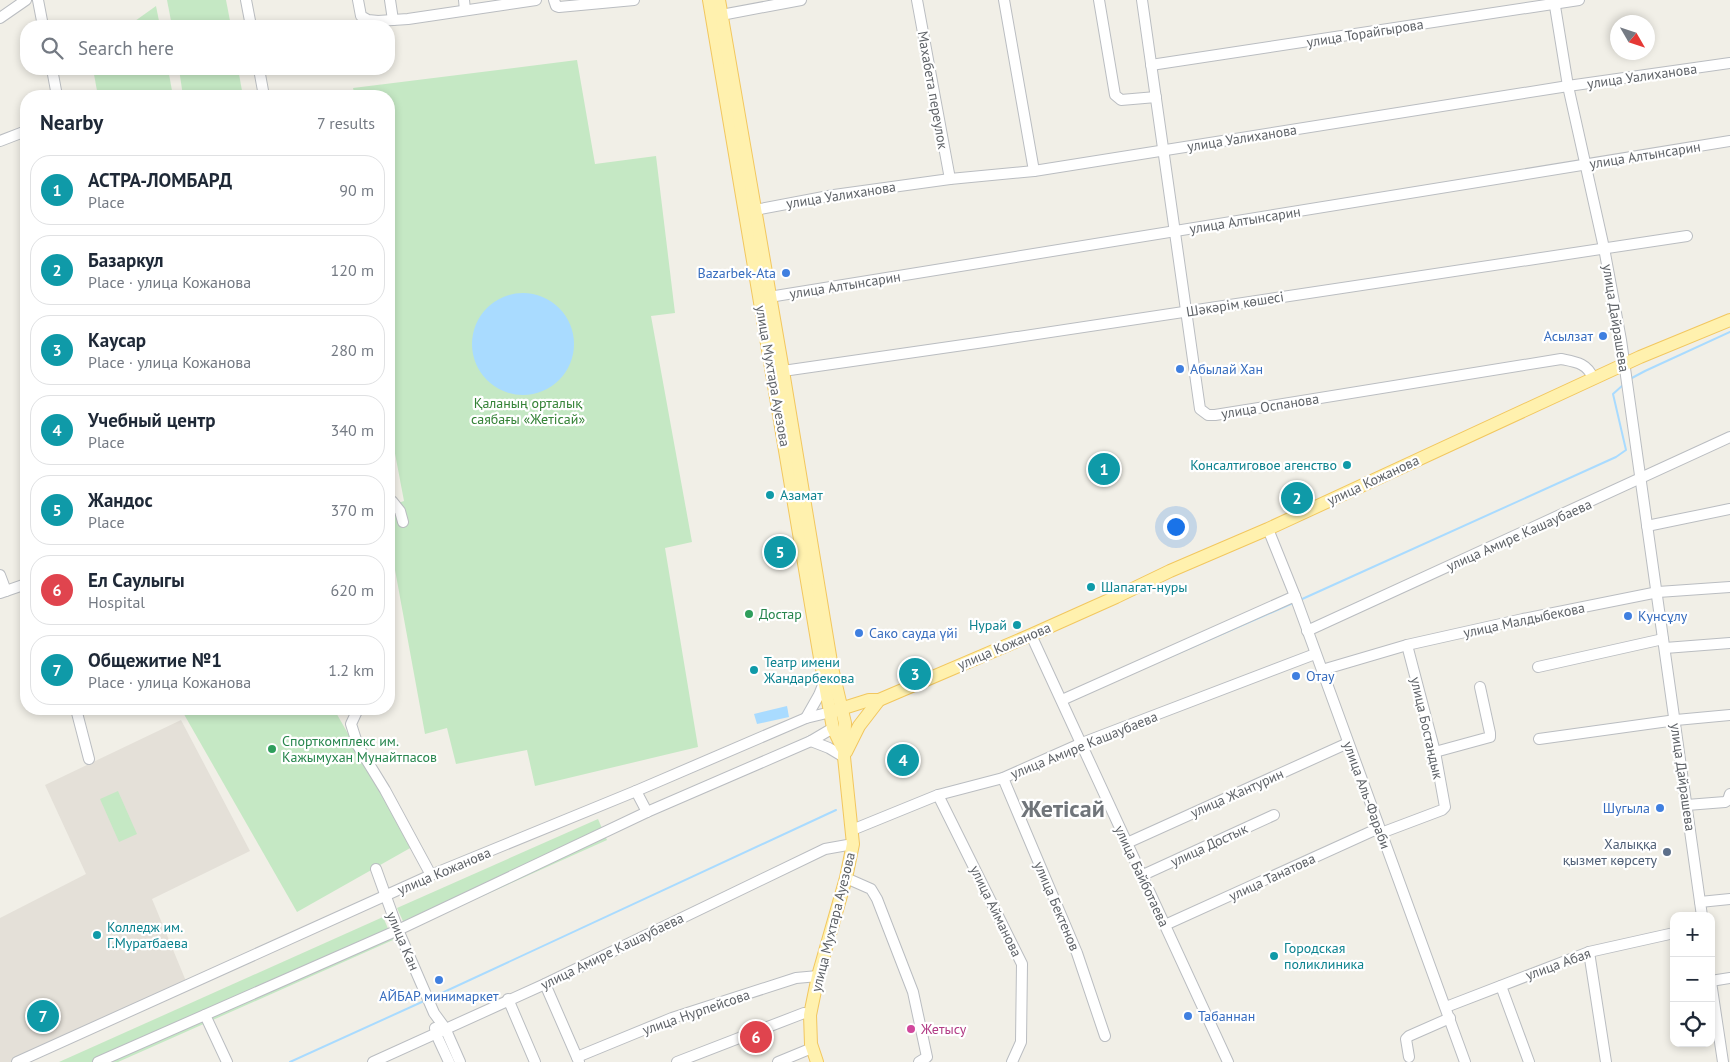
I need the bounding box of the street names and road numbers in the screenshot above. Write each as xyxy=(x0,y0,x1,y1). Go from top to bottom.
street label: улица Торайгырова xyxy=(1305,15,1425,51)
street label: Махабета переулок xyxy=(914,30,952,151)
street label: улица Уалиханова xyxy=(1586,59,1698,93)
street label: улица Уалиханова xyxy=(1186,120,1298,156)
street label: улица Алтынсарин xyxy=(1588,137,1702,173)
street label: улица Уалиханова xyxy=(785,177,897,213)
street label: улица Алтынсарин xyxy=(1188,202,1302,238)
street label: улица Дайрашева xyxy=(1599,263,1633,373)
street label: улица Алтынсарин xyxy=(788,267,902,303)
street label: Шәкәрім көшесі xyxy=(1185,287,1285,321)
street label: улица Мухтара Ауезова xyxy=(752,304,794,448)
street label: улица Оспанова xyxy=(1220,389,1320,423)
street label: улица Кожанова xyxy=(1324,451,1422,509)
street label: улица Амире Кашаубаева xyxy=(1444,495,1594,575)
street label: улица Малдыбекова xyxy=(1462,598,1586,642)
street label: улица Кожанова xyxy=(955,618,1053,674)
street label: улица Бостандык xyxy=(1407,675,1448,781)
street label: улица Амире Кашаубаева xyxy=(1008,707,1160,783)
street label: улица Дайрашева xyxy=(1667,722,1699,832)
street label: улица Аль-Фараби xyxy=(1339,739,1395,851)
street label: улица Жантурин xyxy=(1188,764,1286,822)
street label: улица Достык xyxy=(1168,819,1251,871)
street label: улица Байботаева xyxy=(1111,822,1173,930)
street label: улица Кожанова xyxy=(395,843,493,899)
street label: улица Танатова xyxy=(1226,849,1318,905)
street label: улица Мухтара Ауезова xyxy=(807,850,859,994)
street label: улица Бектенов xyxy=(1030,859,1084,953)
street label: улица Айманова xyxy=(966,862,1026,960)
street label: улица Амире Кашаубаева xyxy=(538,908,687,993)
street label: улица Кан xyxy=(383,909,423,973)
street label: улица Абая xyxy=(1523,944,1593,984)
street label: улица Нурпейсова xyxy=(640,985,752,1039)

